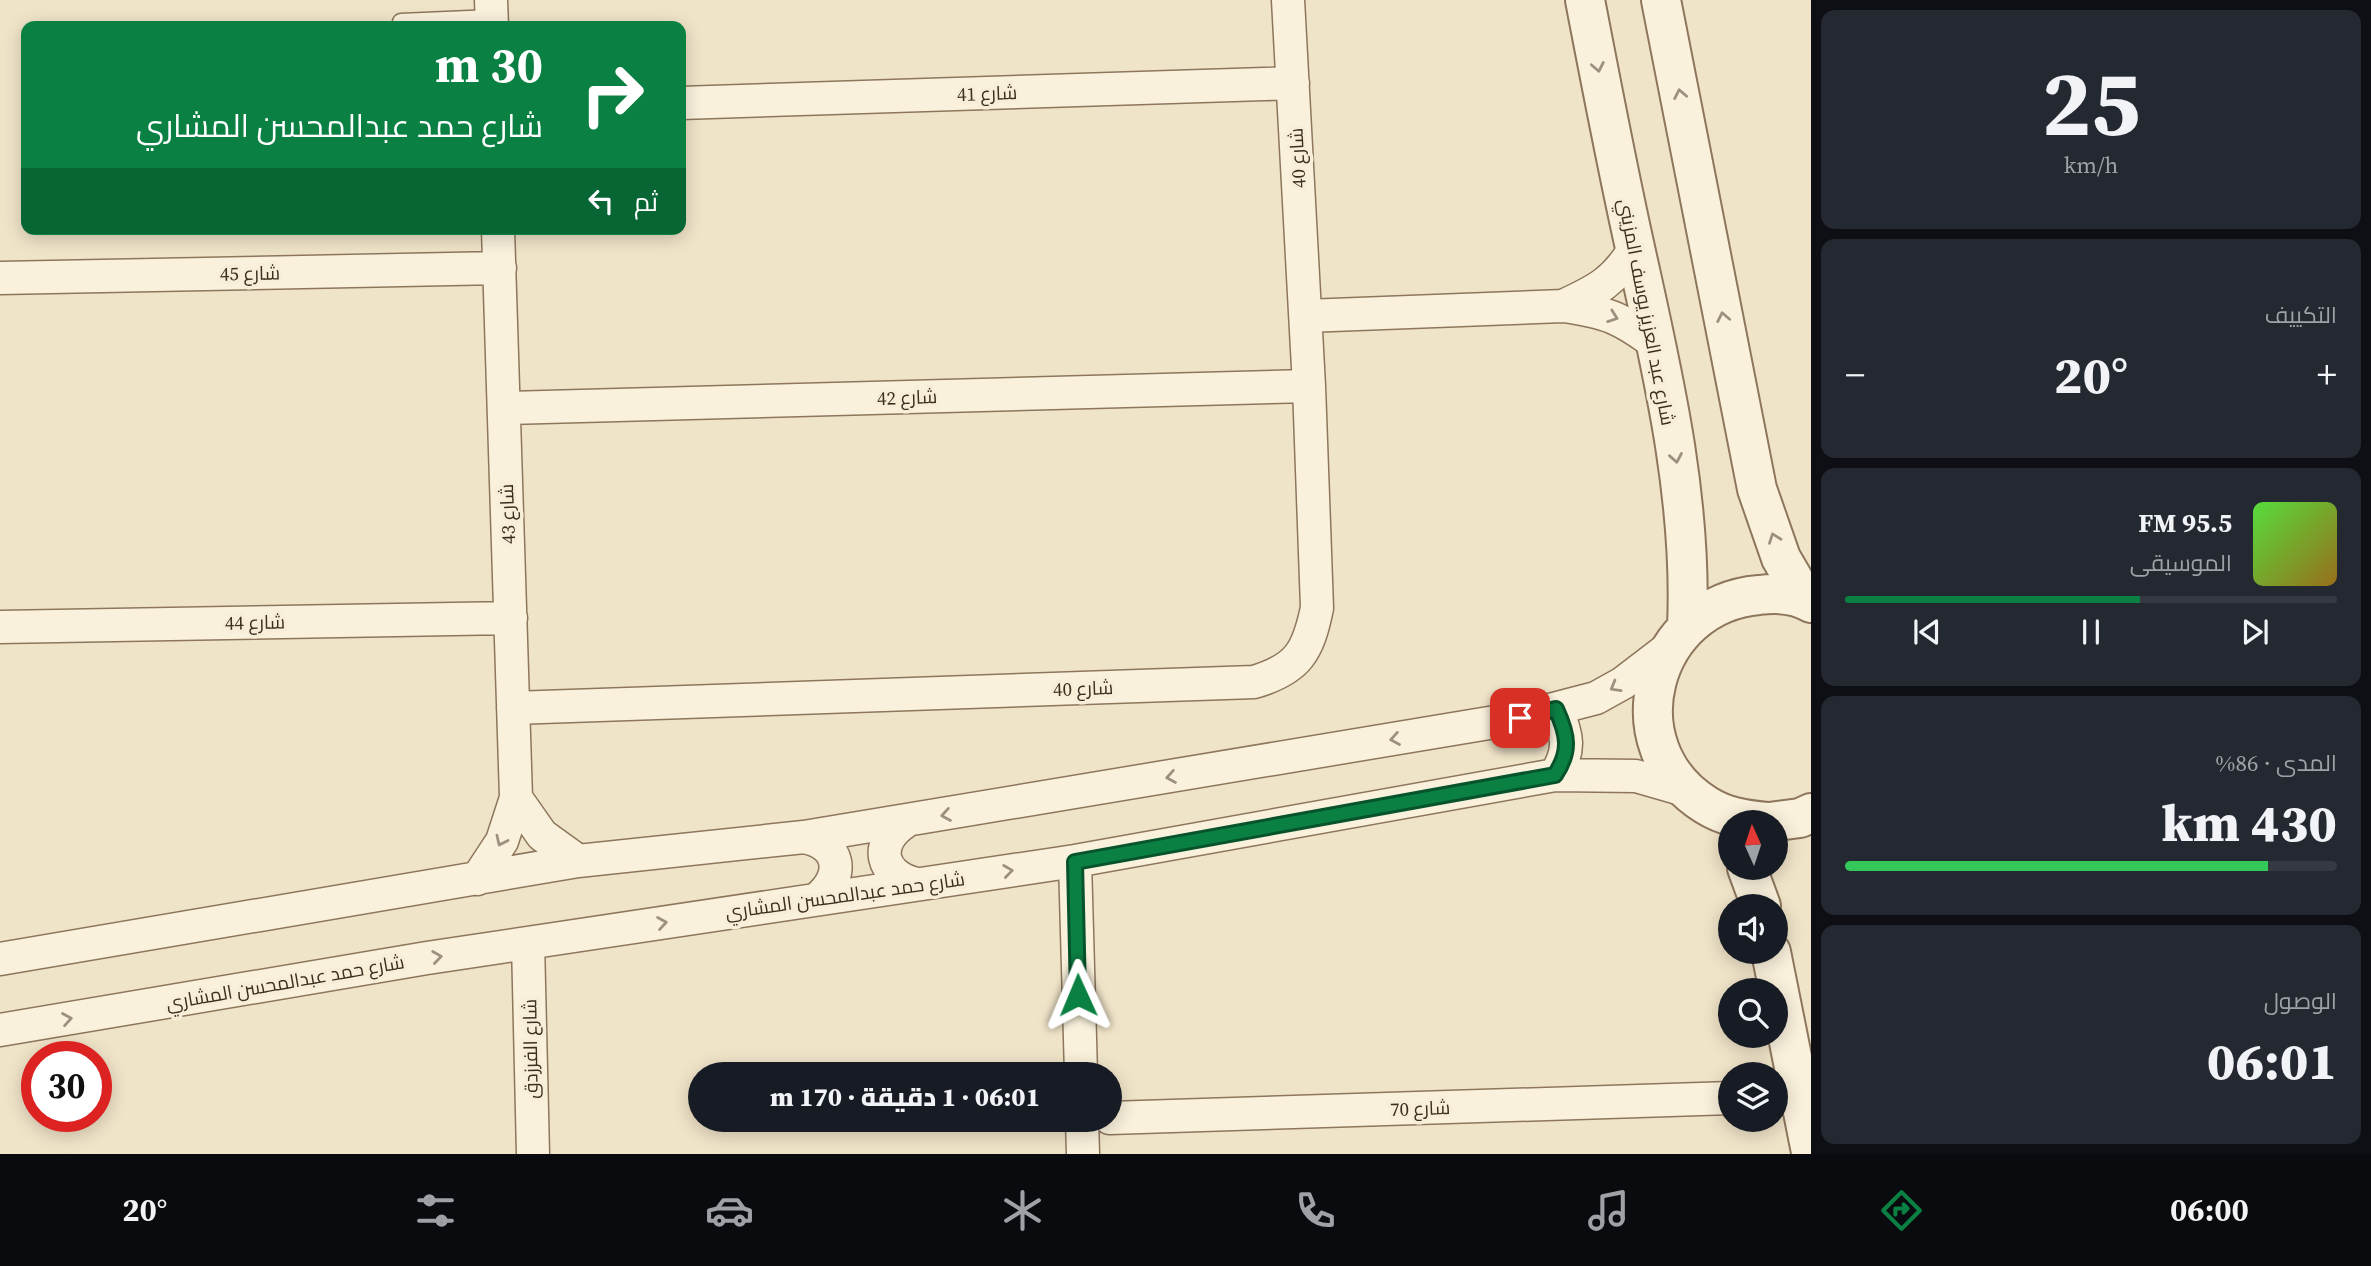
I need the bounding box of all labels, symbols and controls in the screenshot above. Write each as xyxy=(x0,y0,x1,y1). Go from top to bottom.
text: 30 m xyxy=(435,31,543,98)
text: 25 xyxy=(2042,41,2140,165)
icon: right xyxy=(567,49,658,140)
one-way arrow xyxy=(1590,61,1605,73)
street label: شارع 41 xyxy=(956,79,1018,108)
one-way arrow xyxy=(1673,88,1688,100)
text: شارع حمد عبدالمحسن المشاري xyxy=(136,104,543,148)
street label: شارع 40 xyxy=(1282,127,1313,189)
text: km/h xyxy=(2064,149,2118,181)
icon: left xyxy=(582,182,620,220)
text: ثم xyxy=(634,184,658,220)
street label: شارع عبد العزيز يوسف المزيني xyxy=(1610,196,1682,428)
street label: شارع 45 xyxy=(220,259,280,288)
text: التكييف xyxy=(2265,299,2337,331)
one-way arrow xyxy=(1607,308,1619,322)
one-way arrow xyxy=(1717,311,1732,323)
text: 20° xyxy=(2054,339,2128,410)
text: − xyxy=(1845,349,1865,401)
text: + xyxy=(2317,349,2337,401)
street label: شارع 42 xyxy=(876,383,938,412)
one-way arrow xyxy=(1668,452,1683,464)
street label: شارع 43 xyxy=(493,483,522,545)
text: 95.5 FM xyxy=(2138,505,2232,541)
one-way arrow xyxy=(1768,533,1782,545)
text: الموسيقى xyxy=(2130,547,2232,579)
street label: شارع 44 xyxy=(225,608,285,637)
icon: previous xyxy=(1908,613,1946,651)
icon: pause xyxy=(2072,613,2110,651)
icon: next xyxy=(2236,613,2274,651)
street label: شارع 40 xyxy=(1052,674,1114,703)
one-way arrow xyxy=(1610,679,1623,692)
pin xyxy=(1490,688,1550,748)
icon: arrive xyxy=(1501,699,1539,737)
one-way arrow xyxy=(1389,731,1401,746)
text: المدى · 86% xyxy=(2215,747,2337,779)
one-way arrow xyxy=(1165,769,1177,784)
text: 430 km xyxy=(2161,787,2337,858)
one-way arrow xyxy=(940,807,952,822)
north arrow xyxy=(1718,810,1788,880)
map controls xyxy=(1718,810,1788,1132)
one-way arrow xyxy=(496,834,510,846)
one-way arrow xyxy=(1002,864,1014,879)
street label: شارع حمد عبدالمحسن المشاري xyxy=(724,865,967,927)
button: sound xyxy=(1718,894,1788,964)
one-way arrow xyxy=(656,916,667,931)
street label: شارع حمد عبدالمحسن المشاري xyxy=(164,948,407,1018)
one-way arrow xyxy=(431,949,443,964)
position arrow xyxy=(1041,958,1115,1032)
button: search xyxy=(1718,978,1788,1048)
text: الوصول xyxy=(2264,985,2337,1017)
street label: شارع الفرزدق xyxy=(516,999,545,1099)
one-way arrow xyxy=(61,1012,73,1027)
text: 06:01 xyxy=(2207,1025,2337,1096)
speed limit sign: 30 xyxy=(21,1041,112,1132)
button: layers xyxy=(1718,1062,1788,1132)
text: 06:01 · 1 دقيقة · 170 m xyxy=(770,1079,1040,1115)
street label: شارع 70 xyxy=(1389,1094,1451,1123)
icon: filters xyxy=(411,1186,460,1235)
icon: car xyxy=(705,1186,754,1235)
icon: climate xyxy=(998,1186,1047,1235)
icon: phone xyxy=(1291,1186,1340,1235)
icon: music xyxy=(1584,1186,1633,1235)
icon: directions xyxy=(1877,1186,1926,1235)
text: 20° xyxy=(122,1188,167,1232)
text: 06:00 xyxy=(2170,1188,2249,1232)

